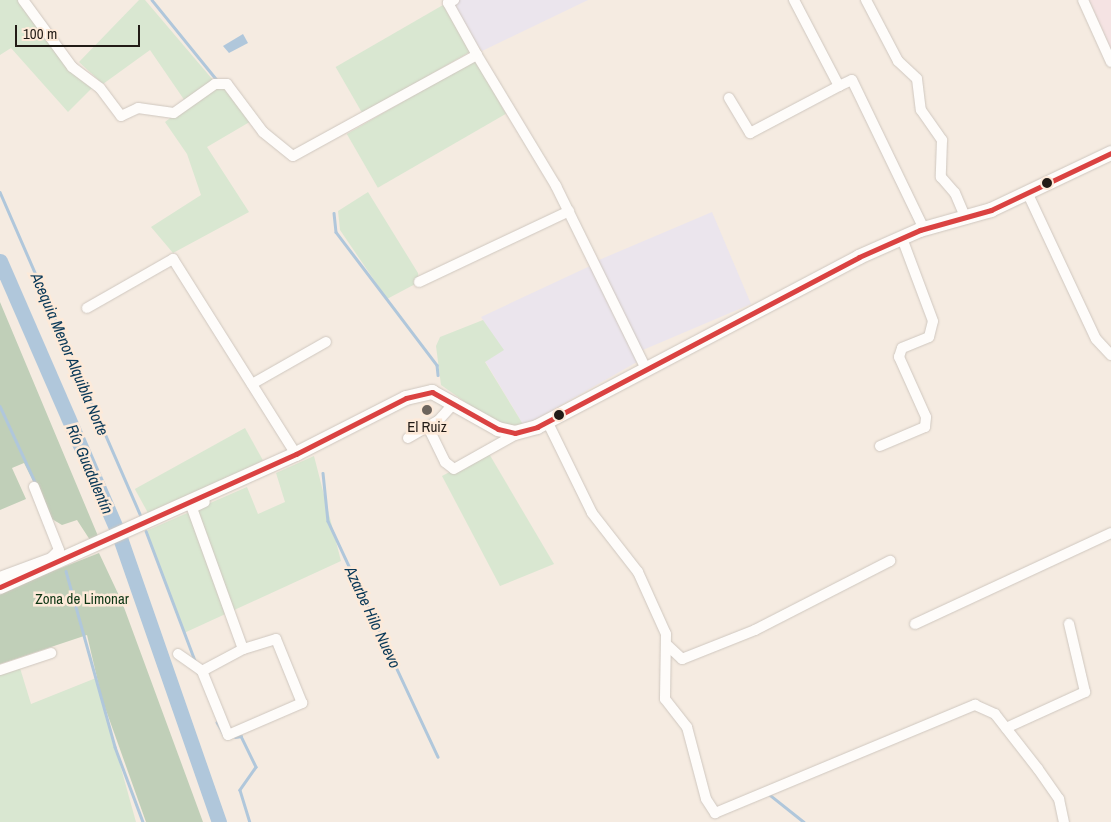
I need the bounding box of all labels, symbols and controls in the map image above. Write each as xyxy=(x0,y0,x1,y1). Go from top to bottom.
scale bar xyxy=(18,15,142,47)
text: 100 m xyxy=(23,23,57,44)
unlabelled marker xyxy=(1042,178,1052,188)
water label: Acequia Menor Alquibla Norte xyxy=(27,269,113,439)
marker: El Ruiz xyxy=(421,404,433,416)
unlabelled marker xyxy=(554,410,564,420)
place label: El Ruiz xyxy=(407,418,447,436)
water label: Río Guadalentín xyxy=(62,421,118,517)
water label: Azarbe Hilo Nuevo xyxy=(341,563,405,671)
park label: Zona de Limonar xyxy=(35,590,129,608)

